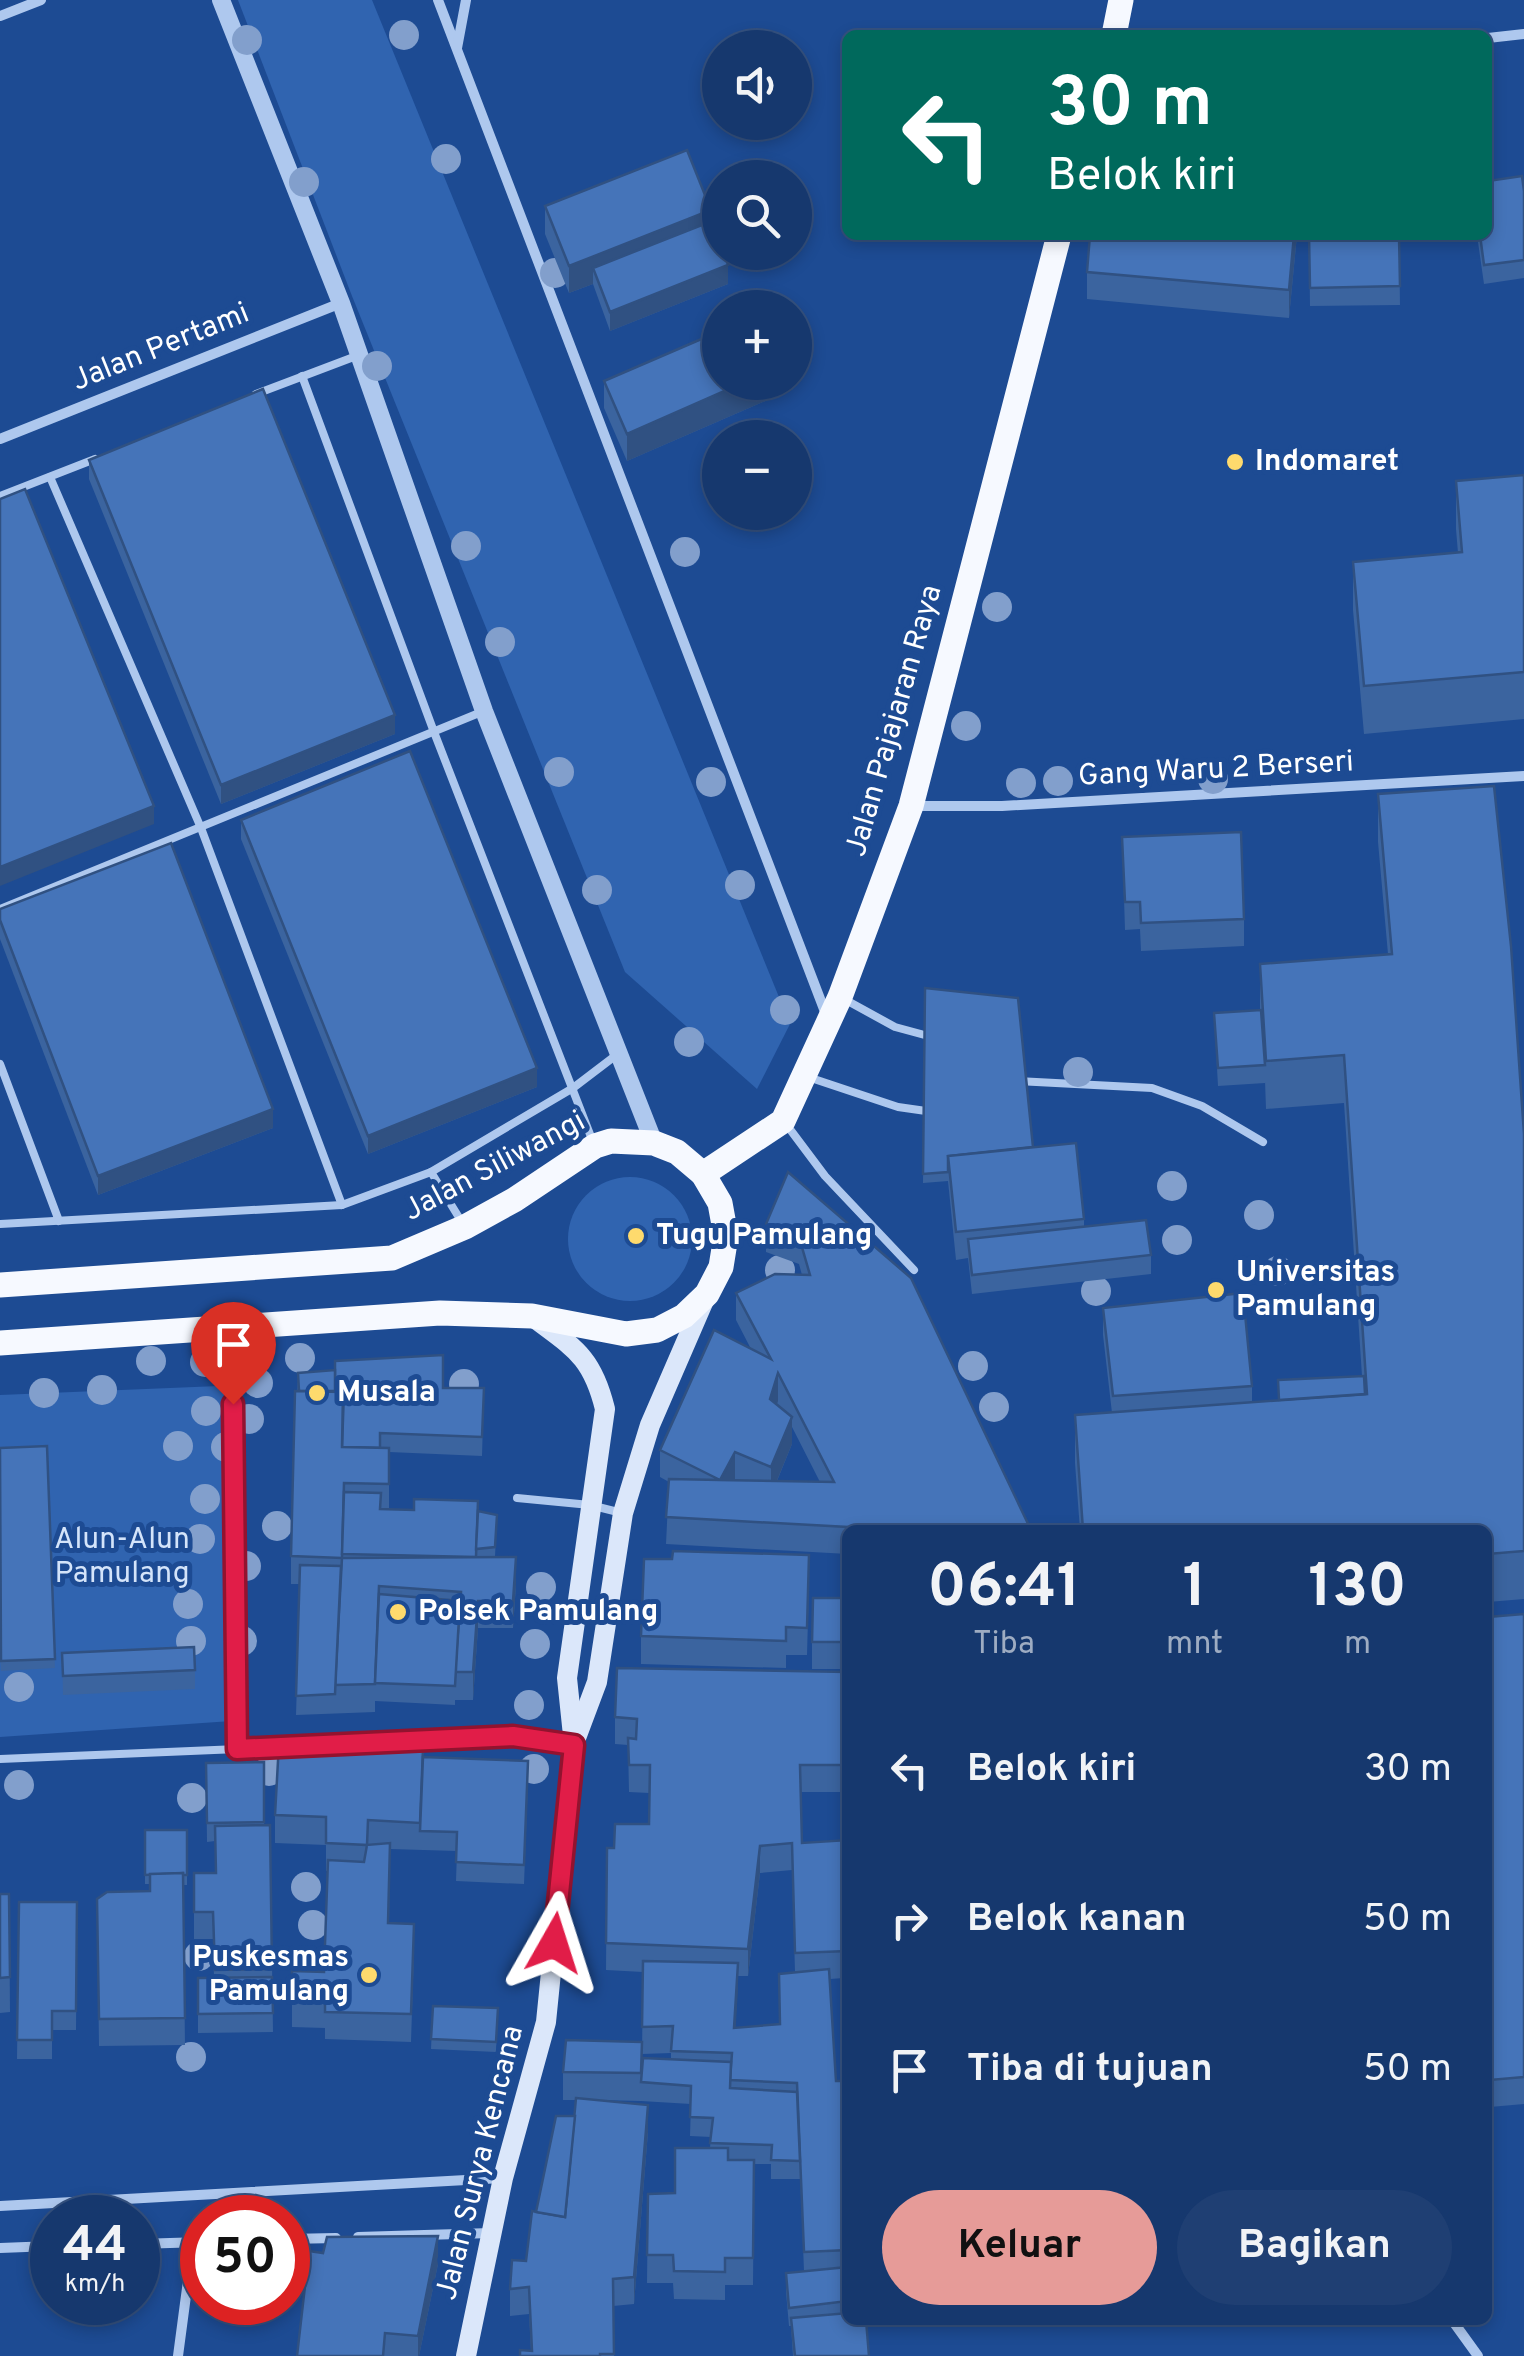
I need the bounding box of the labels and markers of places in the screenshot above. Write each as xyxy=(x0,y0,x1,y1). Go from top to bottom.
place label: Indomaret xyxy=(1255,444,1399,481)
marker: Indomaret xyxy=(1224,451,1246,473)
place label: Tugu Pamulang xyxy=(656,1218,872,1255)
marker: Tugu Pamulang xyxy=(625,1225,647,1247)
place label: Universitas Pamulang xyxy=(1236,1255,1395,1326)
marker: Universitas Pamulang xyxy=(1205,1279,1227,1301)
pin xyxy=(191,1302,276,1405)
place label: Musala xyxy=(337,1375,436,1412)
marker: Musala xyxy=(306,1382,328,1404)
place label: Polsek Pamulang xyxy=(418,1594,658,1631)
marker: Polsek Pamulang xyxy=(387,1601,409,1623)
place label: Puskesmas Pamulang xyxy=(192,1940,349,2011)
marker: Puskesmas Pamulang xyxy=(358,1964,380,1986)

